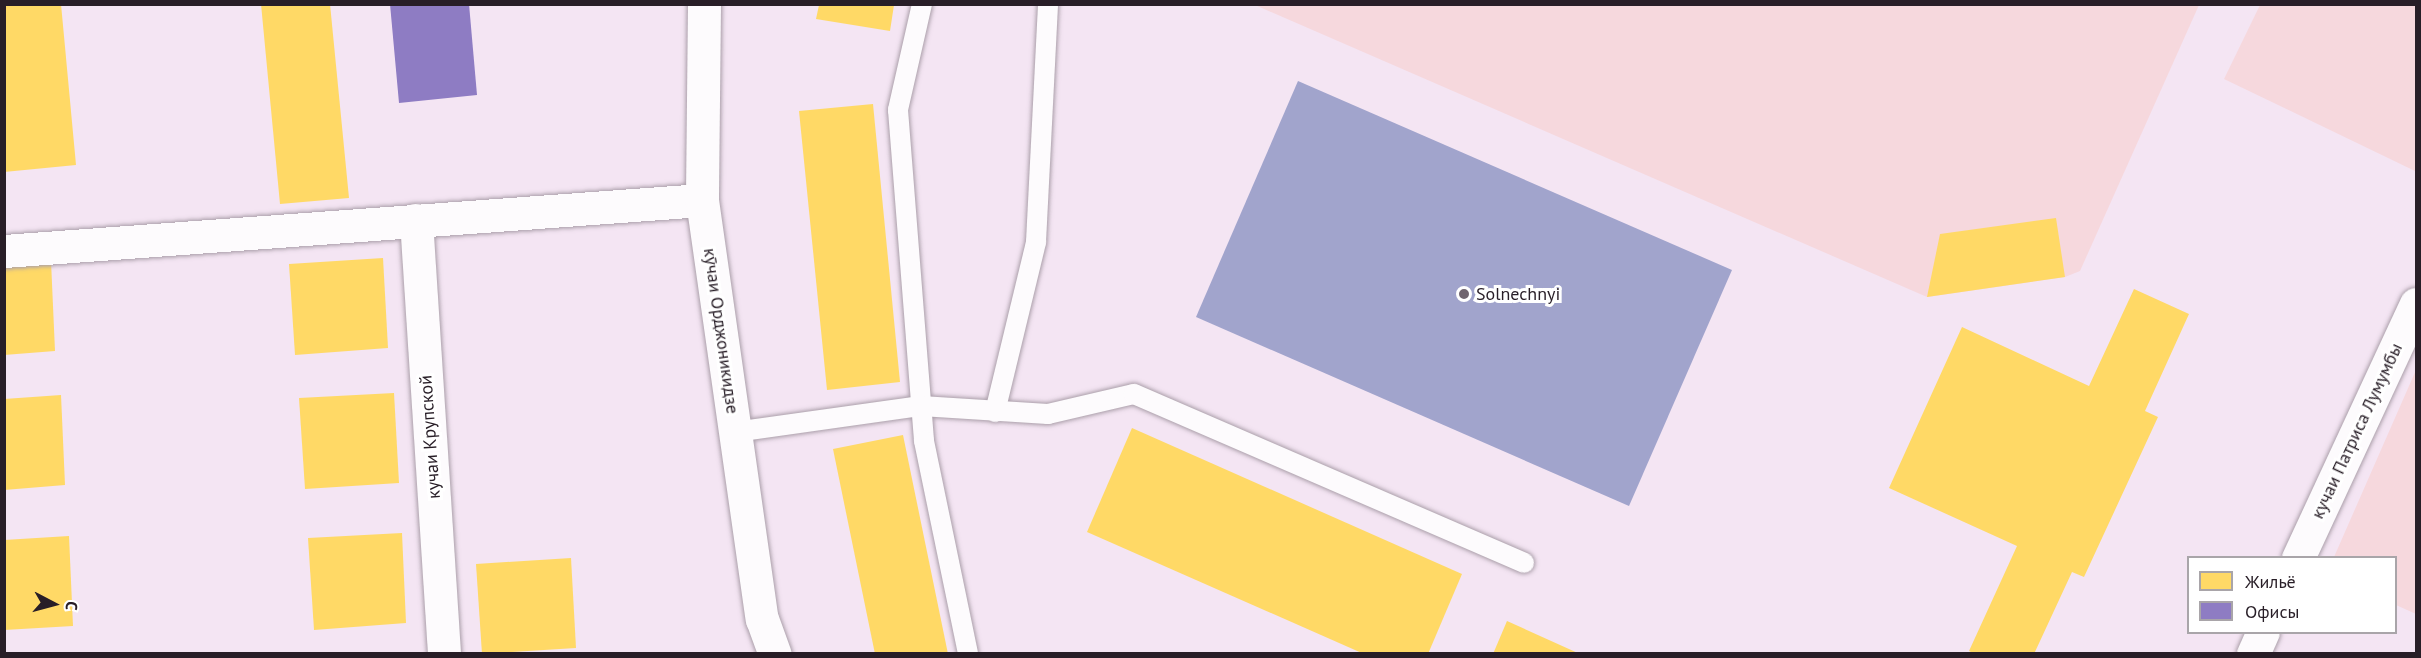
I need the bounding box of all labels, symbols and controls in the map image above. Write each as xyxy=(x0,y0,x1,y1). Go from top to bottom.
street label: кӯчаи Орджоникидзе xyxy=(699,247,743,415)
place label: Solnechnyi xyxy=(1476,283,1560,305)
marker: Solnechnyi xyxy=(1457,287,1471,301)
street label: кучаи Патриса Лумумбы xyxy=(2307,340,2407,522)
street label: кучаи Крупской xyxy=(415,374,445,500)
legend xyxy=(2187,556,2397,634)
text: Жильё xyxy=(2245,570,2296,593)
north arrow xyxy=(24,574,84,634)
text: С xyxy=(61,600,82,611)
text: Офисы xyxy=(2245,600,2299,623)

